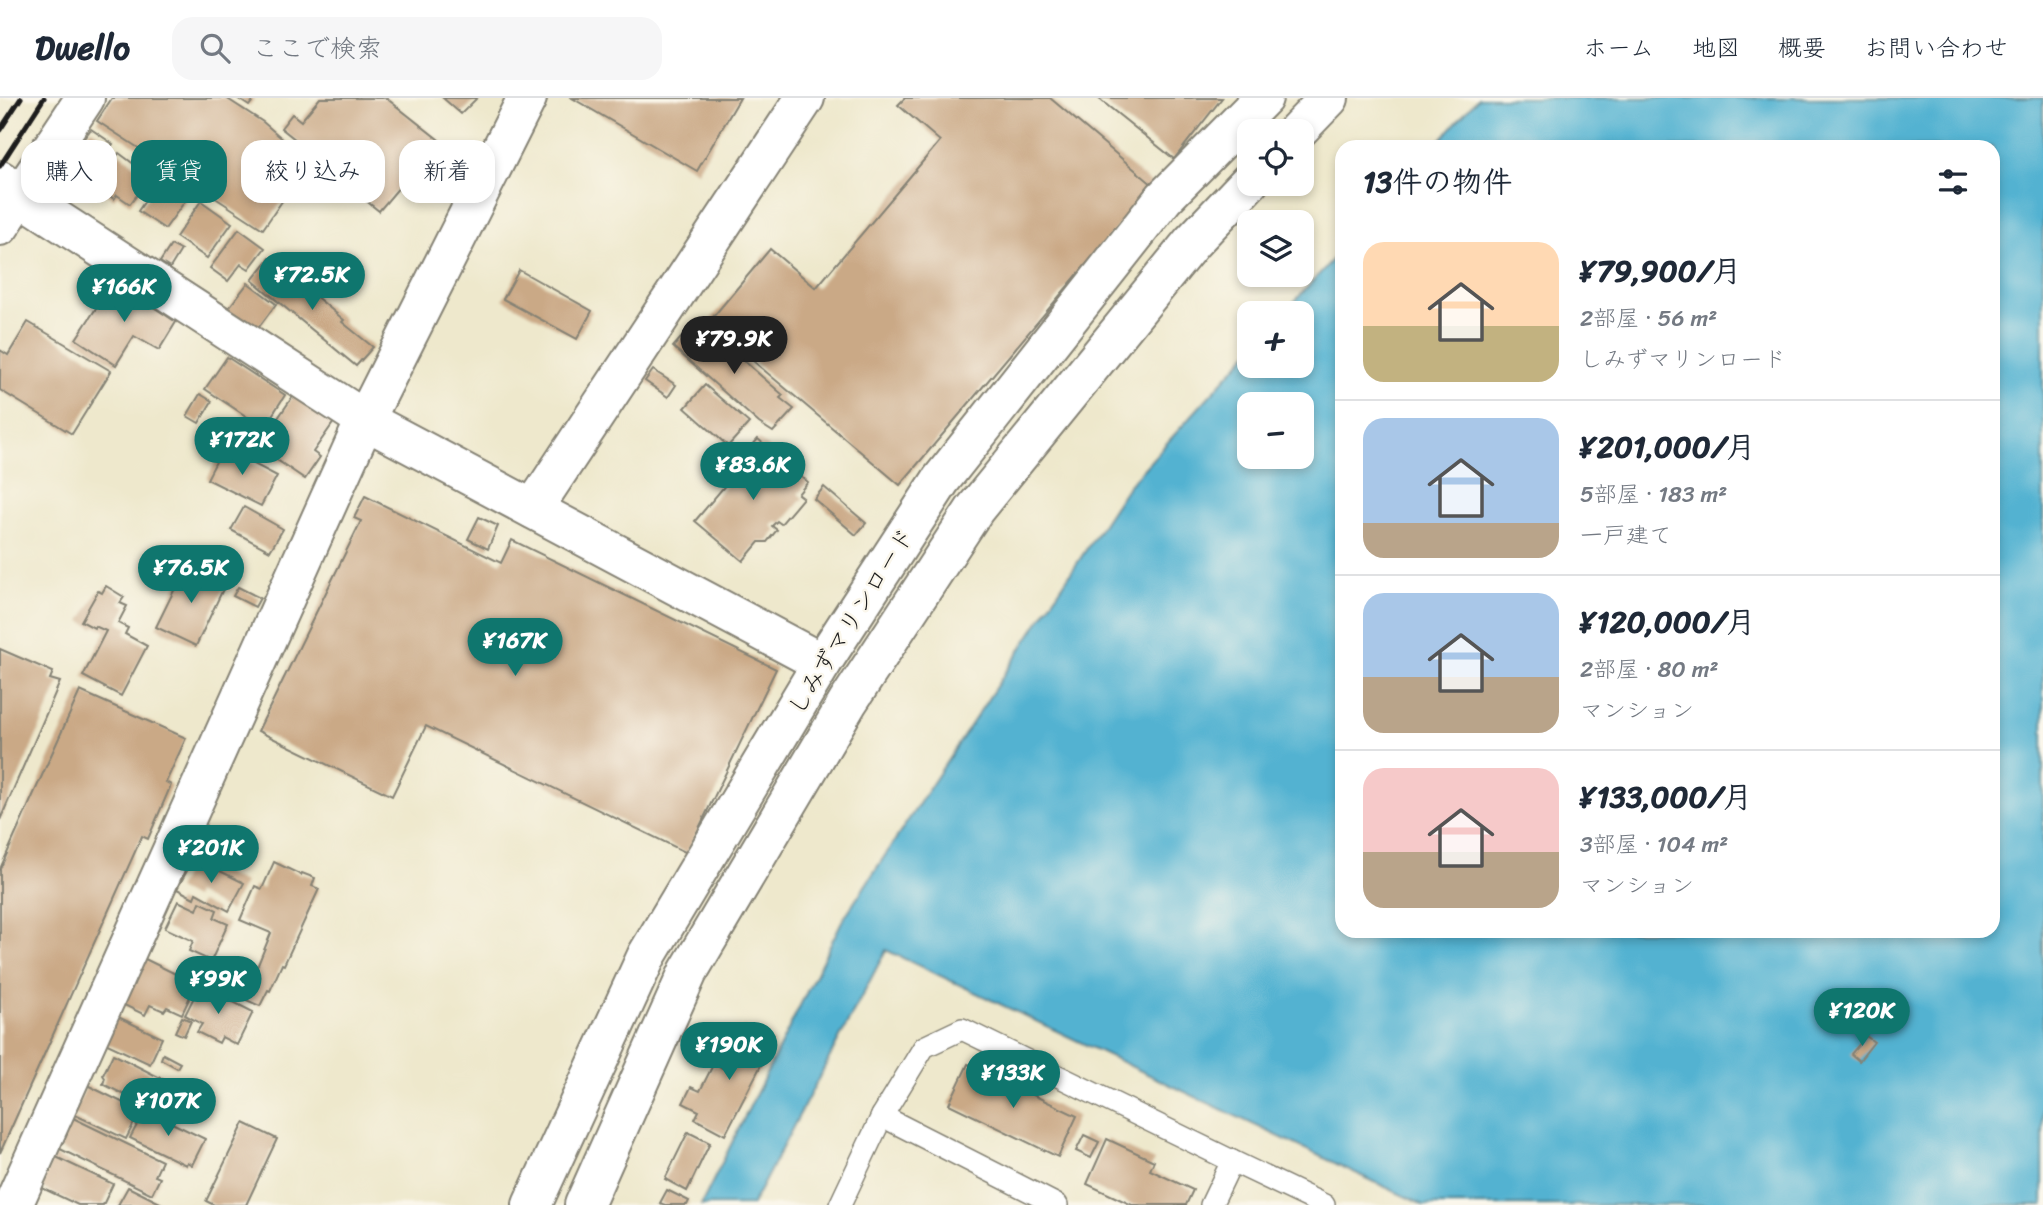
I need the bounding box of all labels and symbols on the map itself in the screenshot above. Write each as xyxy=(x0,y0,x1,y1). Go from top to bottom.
pin: ¥72.5K xyxy=(255,252,369,312)
pin: ¥166K xyxy=(75,264,173,324)
pin: ¥79.9K xyxy=(677,316,791,376)
pin: ¥172K xyxy=(193,418,291,477)
pin: ¥83.6K xyxy=(696,442,810,502)
street label: しみずマリンロード xyxy=(776,519,926,723)
pin: ¥76.5K xyxy=(134,546,248,605)
pin: ¥167K xyxy=(466,618,564,678)
pin: ¥201K xyxy=(162,826,260,885)
pin: ¥99K xyxy=(177,956,259,1016)
pin: ¥120K xyxy=(1813,988,1911,1048)
pin: ¥190K xyxy=(680,1023,778,1082)
pin: ¥133K xyxy=(964,1051,1062,1110)
pin: ¥107K xyxy=(119,1079,217,1138)

